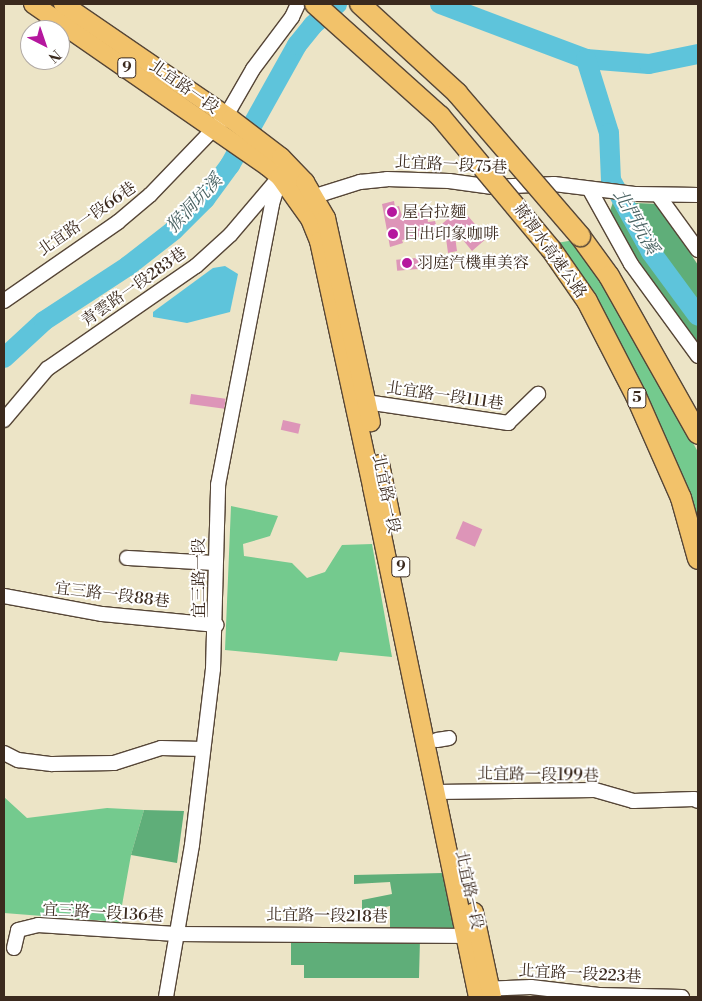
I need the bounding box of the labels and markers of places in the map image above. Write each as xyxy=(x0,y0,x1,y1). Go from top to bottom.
place label: 屋台拉麵 xyxy=(402,202,466,222)
marker: 屋台拉麵 xyxy=(386,206,398,218)
place label: 日出印象咖啡 xyxy=(403,224,499,244)
marker: 日出印象咖啡 xyxy=(387,228,399,240)
place label: 羽庭汽機車美容 xyxy=(417,253,529,273)
marker: 羽庭汽機車美容 xyxy=(401,257,413,269)

